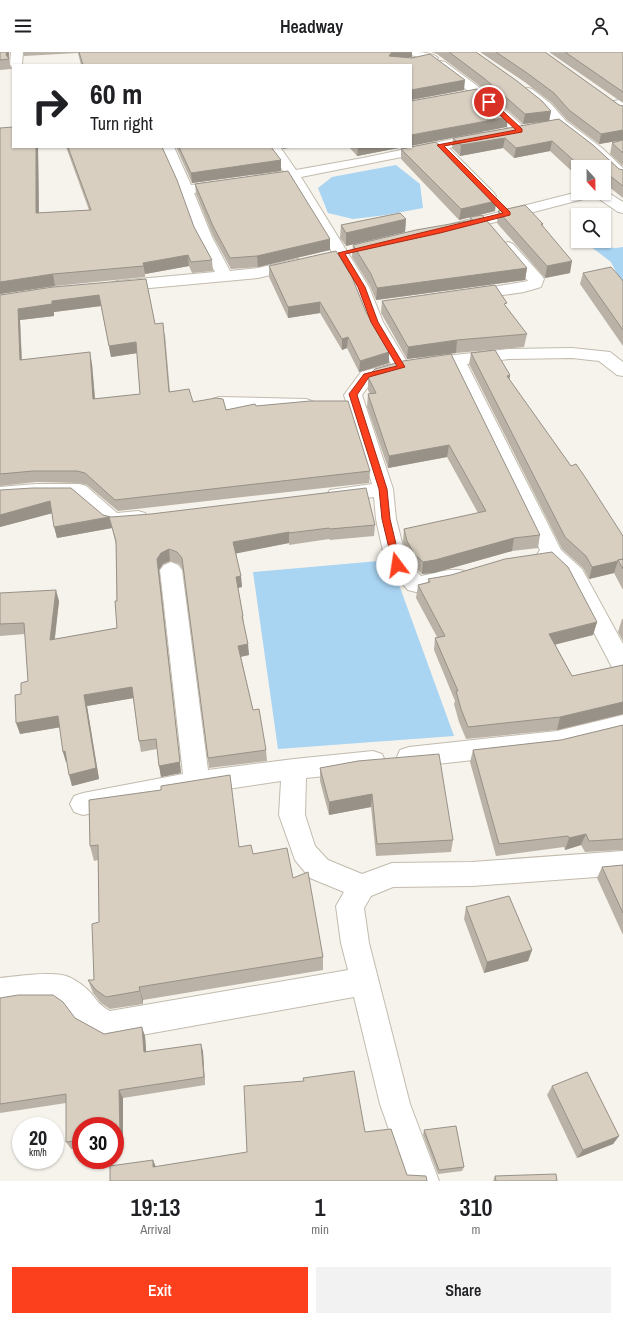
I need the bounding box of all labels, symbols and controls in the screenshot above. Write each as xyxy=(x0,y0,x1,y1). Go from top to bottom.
text: Headway xyxy=(280,14,343,39)
icon: menu xyxy=(12,15,34,37)
icon: person xyxy=(589,15,611,37)
text: 60 m xyxy=(90,75,142,113)
icon: right xyxy=(24,80,76,132)
pin xyxy=(472,85,506,119)
icon: arrive xyxy=(478,91,500,113)
text: Turn right xyxy=(90,111,153,136)
north arrow xyxy=(571,160,611,200)
map controls xyxy=(571,160,611,248)
button: search xyxy=(571,208,611,248)
position arrow xyxy=(376,544,418,586)
speed limit sign: 30 xyxy=(72,1117,124,1169)
text: 20 xyxy=(29,1124,47,1151)
text: km/h xyxy=(29,1146,47,1159)
text: 19:13 xyxy=(131,1191,181,1223)
text: 1 xyxy=(315,1191,326,1223)
text: 310 xyxy=(460,1191,492,1223)
text: Arrival xyxy=(140,1221,171,1238)
text: min xyxy=(311,1221,329,1238)
text: m xyxy=(472,1221,480,1238)
button: Exit xyxy=(12,1267,308,1313)
button: Share xyxy=(316,1267,611,1313)

